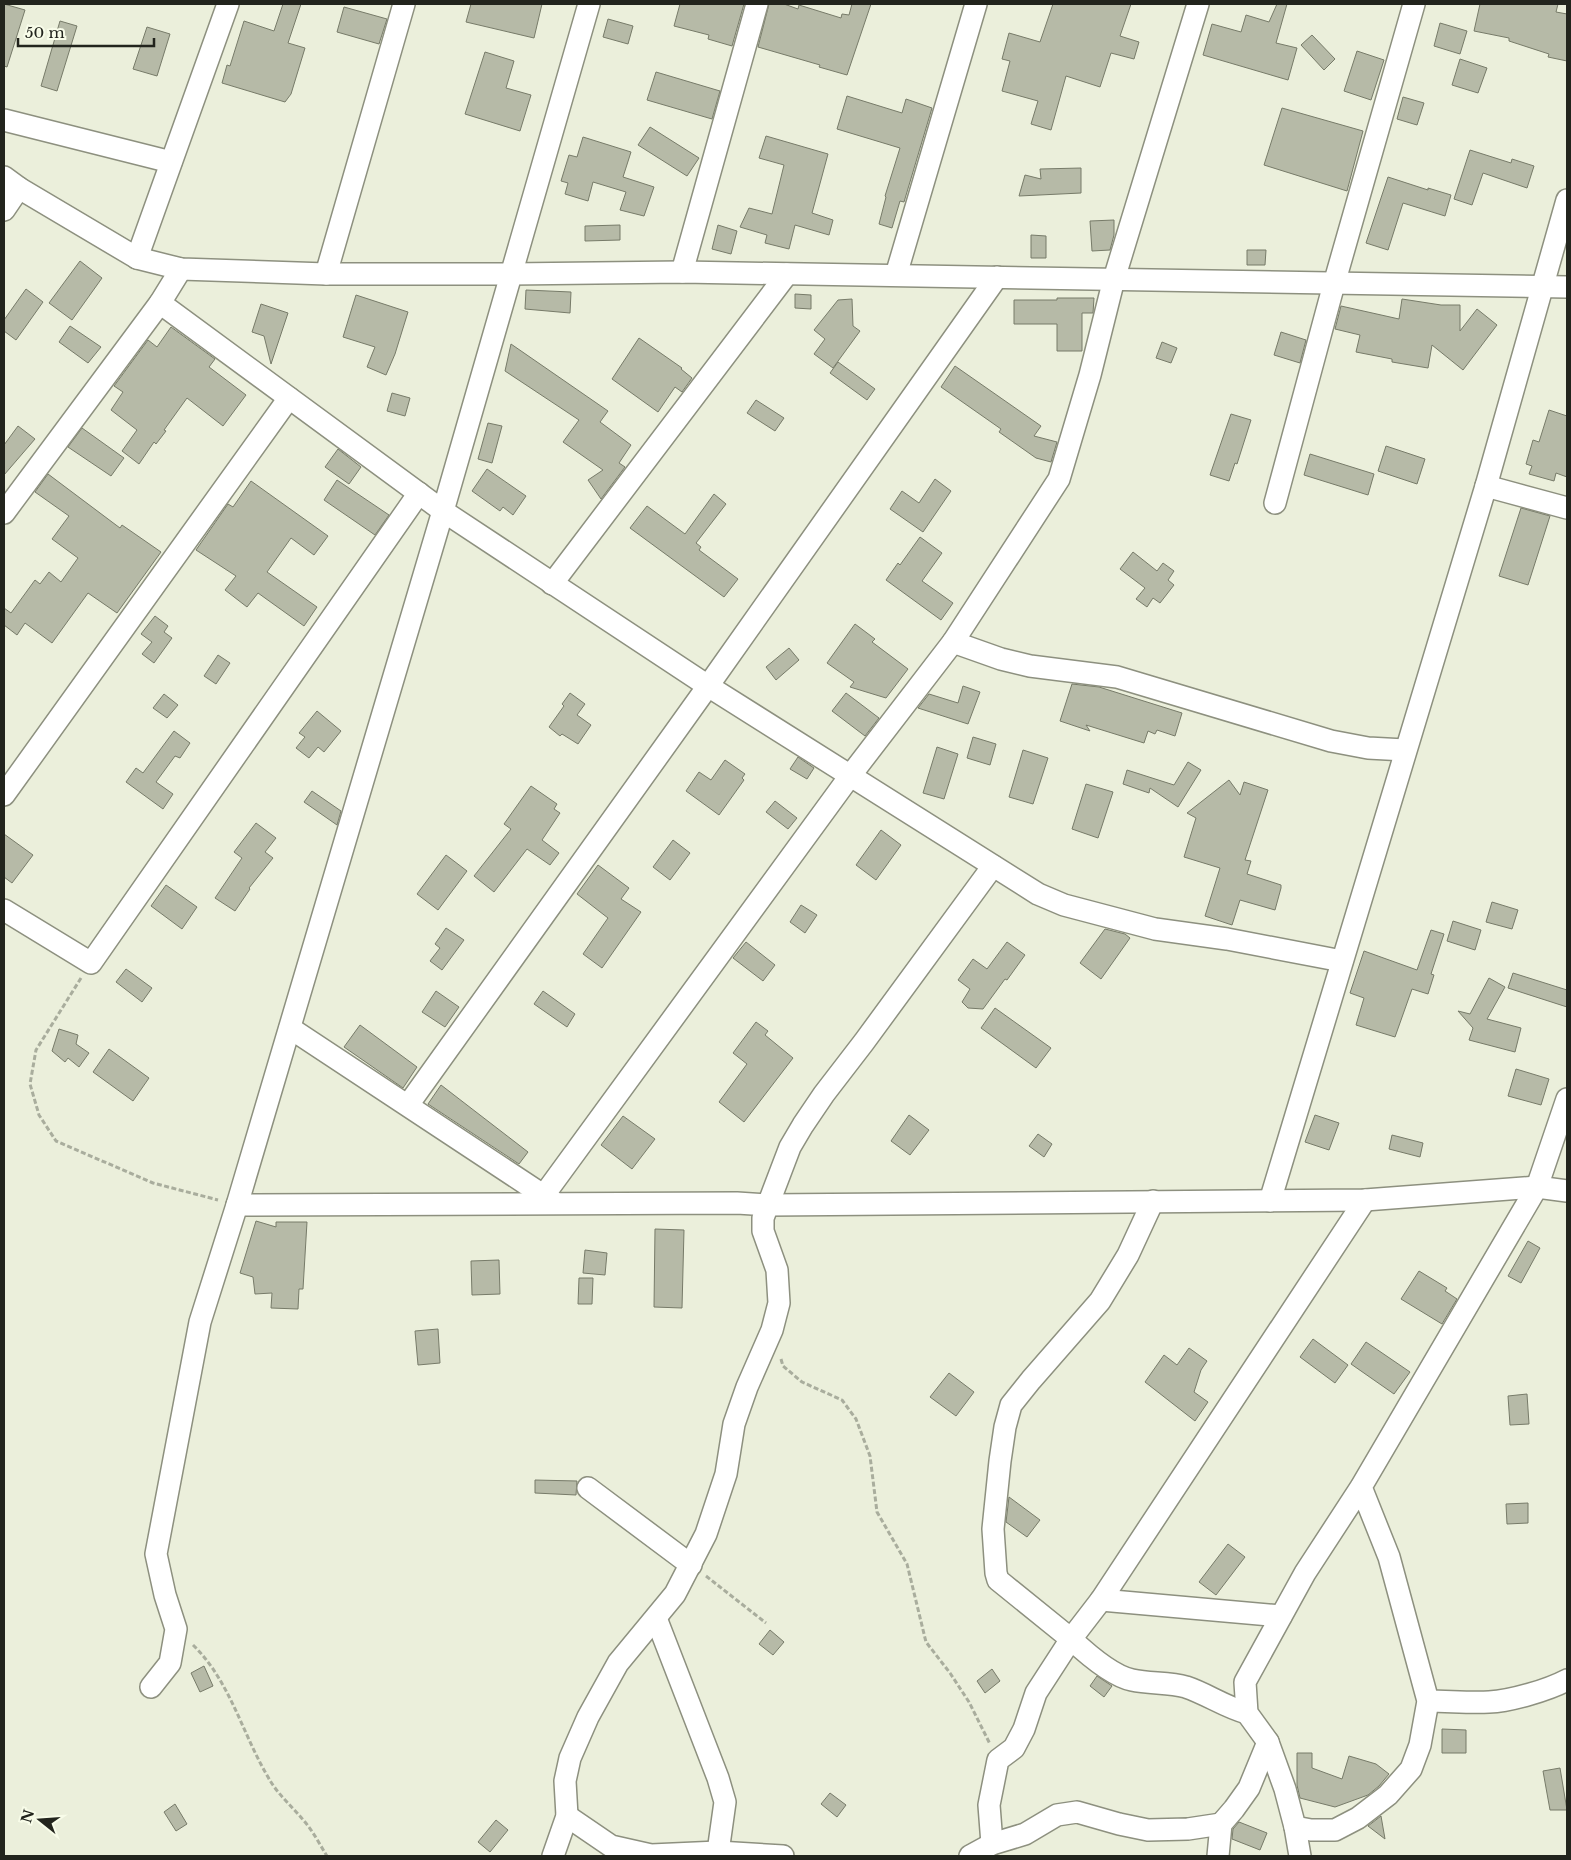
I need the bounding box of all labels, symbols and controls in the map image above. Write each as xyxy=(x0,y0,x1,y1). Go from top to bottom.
scale bar xyxy=(18,15,154,47)
text: 50 m xyxy=(25,23,65,42)
north arrow xyxy=(15,1795,65,1845)
text: N xyxy=(17,1807,38,1825)

